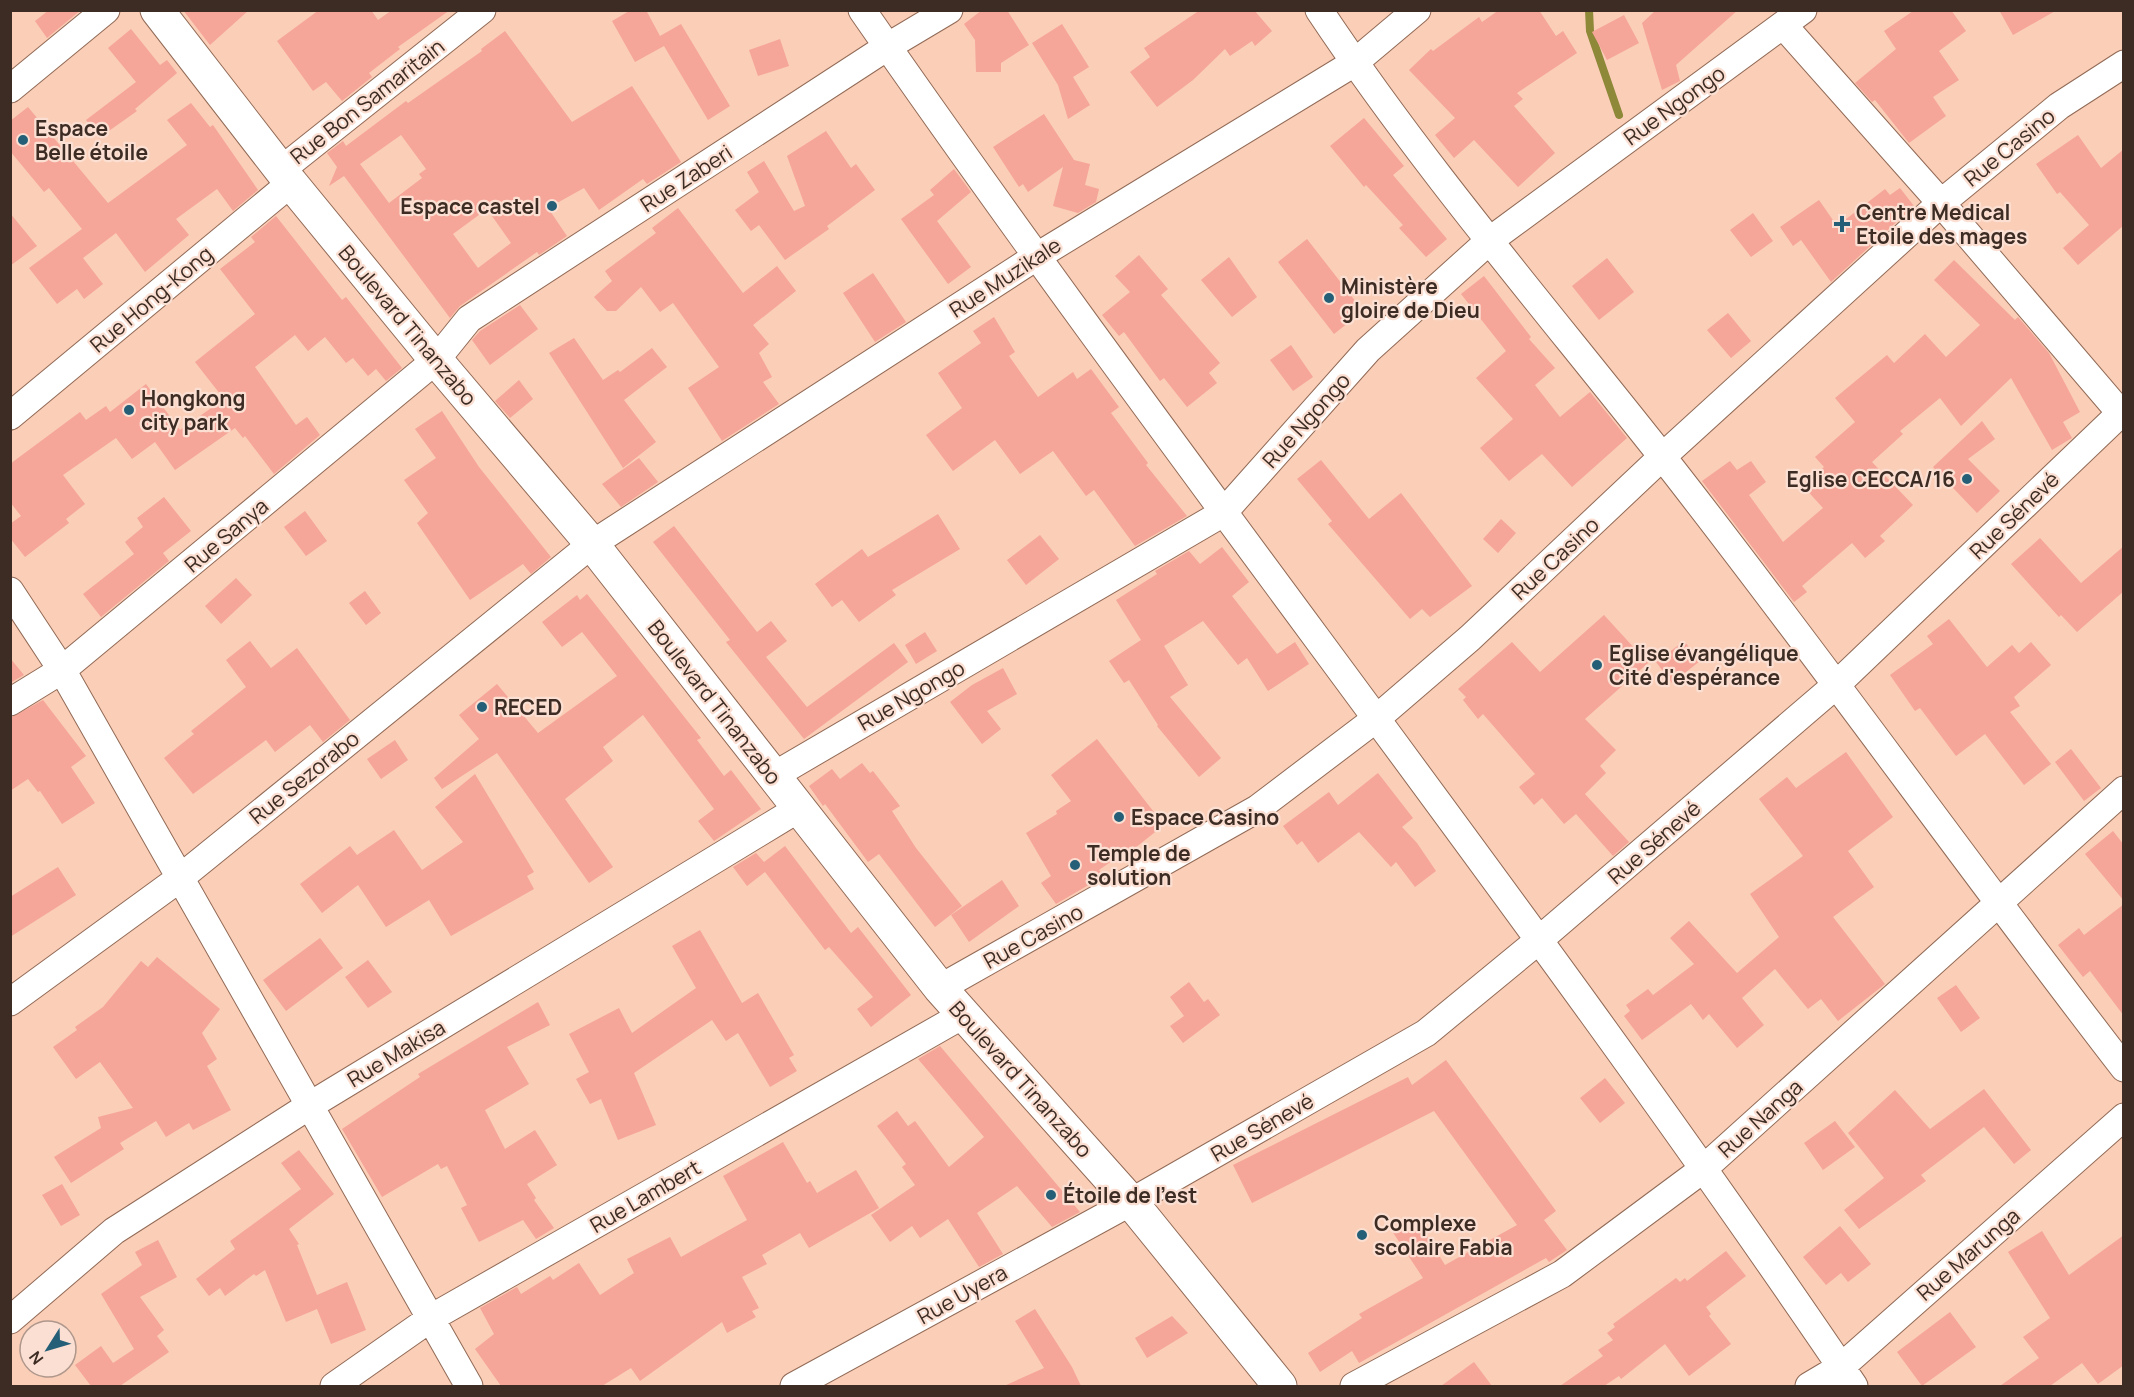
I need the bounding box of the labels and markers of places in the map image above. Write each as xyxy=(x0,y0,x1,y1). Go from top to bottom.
place label: Espace Belle étoile xyxy=(35,114,148,166)
marker: Espace Belle étoile xyxy=(16,133,30,147)
place label: Espace castel xyxy=(400,192,540,220)
place label: Centre Medical Etoile des mages xyxy=(1856,198,2028,250)
marker: Espace castel xyxy=(545,199,559,213)
marker: Centre Medical Etoile des mages xyxy=(1833,215,1851,233)
place label: Ministère gloire de Dieu xyxy=(1341,272,1480,324)
marker: Ministère gloire de Dieu xyxy=(1322,291,1336,305)
place label: Hongkong city park xyxy=(141,384,245,436)
marker: Hongkong city park xyxy=(122,403,136,417)
place label: Eglise CECCA/16 xyxy=(1786,465,1955,493)
marker: Eglise CECCA/16 xyxy=(1960,472,1974,486)
place label: Eglise évangélique Cité d'espérance xyxy=(1609,639,1799,691)
marker: Eglise évangélique Cité d'espérance xyxy=(1590,658,1604,672)
place label: RECED xyxy=(494,693,562,721)
marker: RECED xyxy=(475,700,489,714)
place label: Espace Casino xyxy=(1131,803,1279,831)
marker: Espace Casino xyxy=(1112,810,1126,824)
place label: Temple de solution xyxy=(1087,839,1191,891)
marker: Temple de solution xyxy=(1068,858,1082,872)
place label: Étoile de l'est xyxy=(1063,1181,1197,1209)
marker: Étoile de l'est xyxy=(1044,1188,1058,1202)
place label: Complexe scolaire Fabia xyxy=(1374,1209,1513,1261)
marker: Complexe scolaire Fabia xyxy=(1355,1228,1369,1242)

